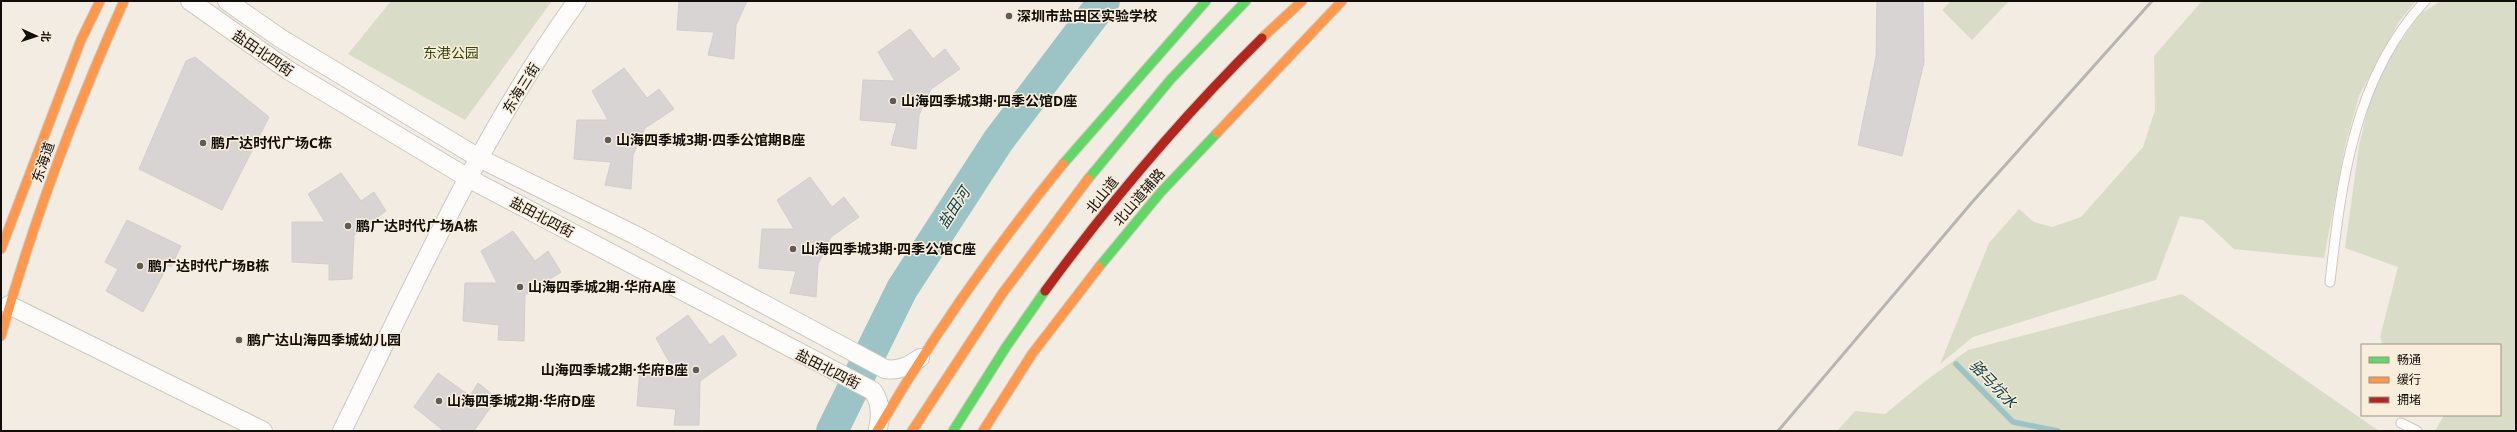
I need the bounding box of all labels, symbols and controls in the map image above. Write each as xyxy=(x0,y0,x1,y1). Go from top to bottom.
place label: 深圳市盐田区实验学校 xyxy=(1017,6,1157,25)
marker: 深圳市盐田区实验学校 xyxy=(1004,11,1014,21)
north arrow xyxy=(16,16,56,56)
street label: 盐田北四街 xyxy=(229,25,298,80)
text: 北 xyxy=(39,31,54,42)
park label: 东港公园 xyxy=(423,43,479,62)
street label: 东海三街 xyxy=(498,59,543,117)
place label: 山海四季城3期·四季公馆D座 xyxy=(901,91,1077,110)
marker: 山海四季城3期·四季公馆D座 xyxy=(888,96,898,106)
place label: 山海四季城3期·四季公馆期B座 xyxy=(616,130,805,149)
place label: 鹏广达时代广场C栋 xyxy=(211,133,332,152)
marker: 山海四季城3期·四季公馆期B座 xyxy=(603,135,613,145)
marker: 鹏广达时代广场C栋 xyxy=(198,138,208,148)
street label: 东海道 xyxy=(27,139,58,185)
street label: 北山道辅路 xyxy=(1108,164,1169,229)
street label: 北山道 xyxy=(1081,172,1122,217)
water label: 盐田河 xyxy=(933,181,975,232)
street label: 盐田北四街 xyxy=(507,192,578,241)
place label: 鹏广达时代广场A栋 xyxy=(356,216,478,235)
marker: 鹏广达时代广场A栋 xyxy=(343,221,353,231)
place label: 山海四季城3期·四季公馆C座 xyxy=(801,239,976,258)
marker: 山海四季城3期·四季公馆C座 xyxy=(788,244,798,254)
place label: 鹏广达时代广场B栋 xyxy=(148,256,269,275)
marker: 鹏广达时代广场B栋 xyxy=(135,261,145,271)
place label: 山海四季城2期·华府A座 xyxy=(528,277,676,296)
marker: 山海四季城2期·华府A座 xyxy=(515,282,525,292)
place label: 鹏广达山海四季城幼儿园 xyxy=(247,330,401,349)
marker: 鹏广达山海四季城幼儿园 xyxy=(234,335,244,345)
street label: 盐田北四街 xyxy=(793,344,864,393)
legend xyxy=(2361,344,2501,416)
text: 畅通 xyxy=(2397,351,2421,368)
water label: 骆马坑水 xyxy=(1966,355,2022,413)
place label: 山海四季城2期·华府B座 xyxy=(541,360,688,379)
marker: 山海四季城2期·华府B座 xyxy=(691,365,701,375)
text: 缓行 xyxy=(2397,371,2421,388)
place label: 山海四季城2期·华府D座 xyxy=(447,391,595,410)
text: 拥堵 xyxy=(2397,391,2421,408)
marker: 山海四季城2期·华府D座 xyxy=(434,396,444,406)

